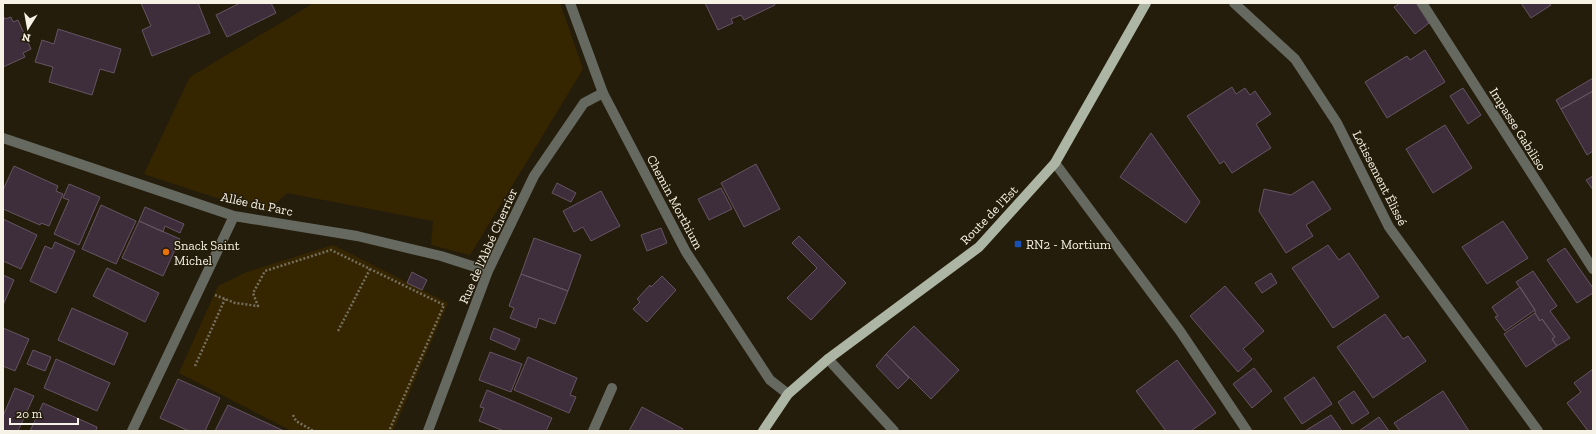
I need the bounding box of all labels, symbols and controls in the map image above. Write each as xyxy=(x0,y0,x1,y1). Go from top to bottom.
north arrow xyxy=(8,8,48,48)
text: N xyxy=(20,30,32,45)
street label: Impasse Gabiliso xyxy=(1487,85,1550,173)
street label: Lotissement Élissé xyxy=(1350,128,1410,228)
street label: Chemin Morthium xyxy=(644,152,707,252)
street label: Route de l'Est xyxy=(957,182,1021,248)
street label: Rue de l'Abbé Cherrier xyxy=(456,186,520,306)
street label: Allée du Parc xyxy=(220,189,294,219)
place label: RN2 - Mortium xyxy=(1026,237,1112,252)
place label: Snack Saint Michel xyxy=(174,238,240,268)
marker: RN2 - Mortium xyxy=(1013,239,1023,249)
marker: Snack Saint Michel xyxy=(161,247,171,257)
scale bar xyxy=(10,400,78,426)
text: 20 m xyxy=(16,407,43,421)

